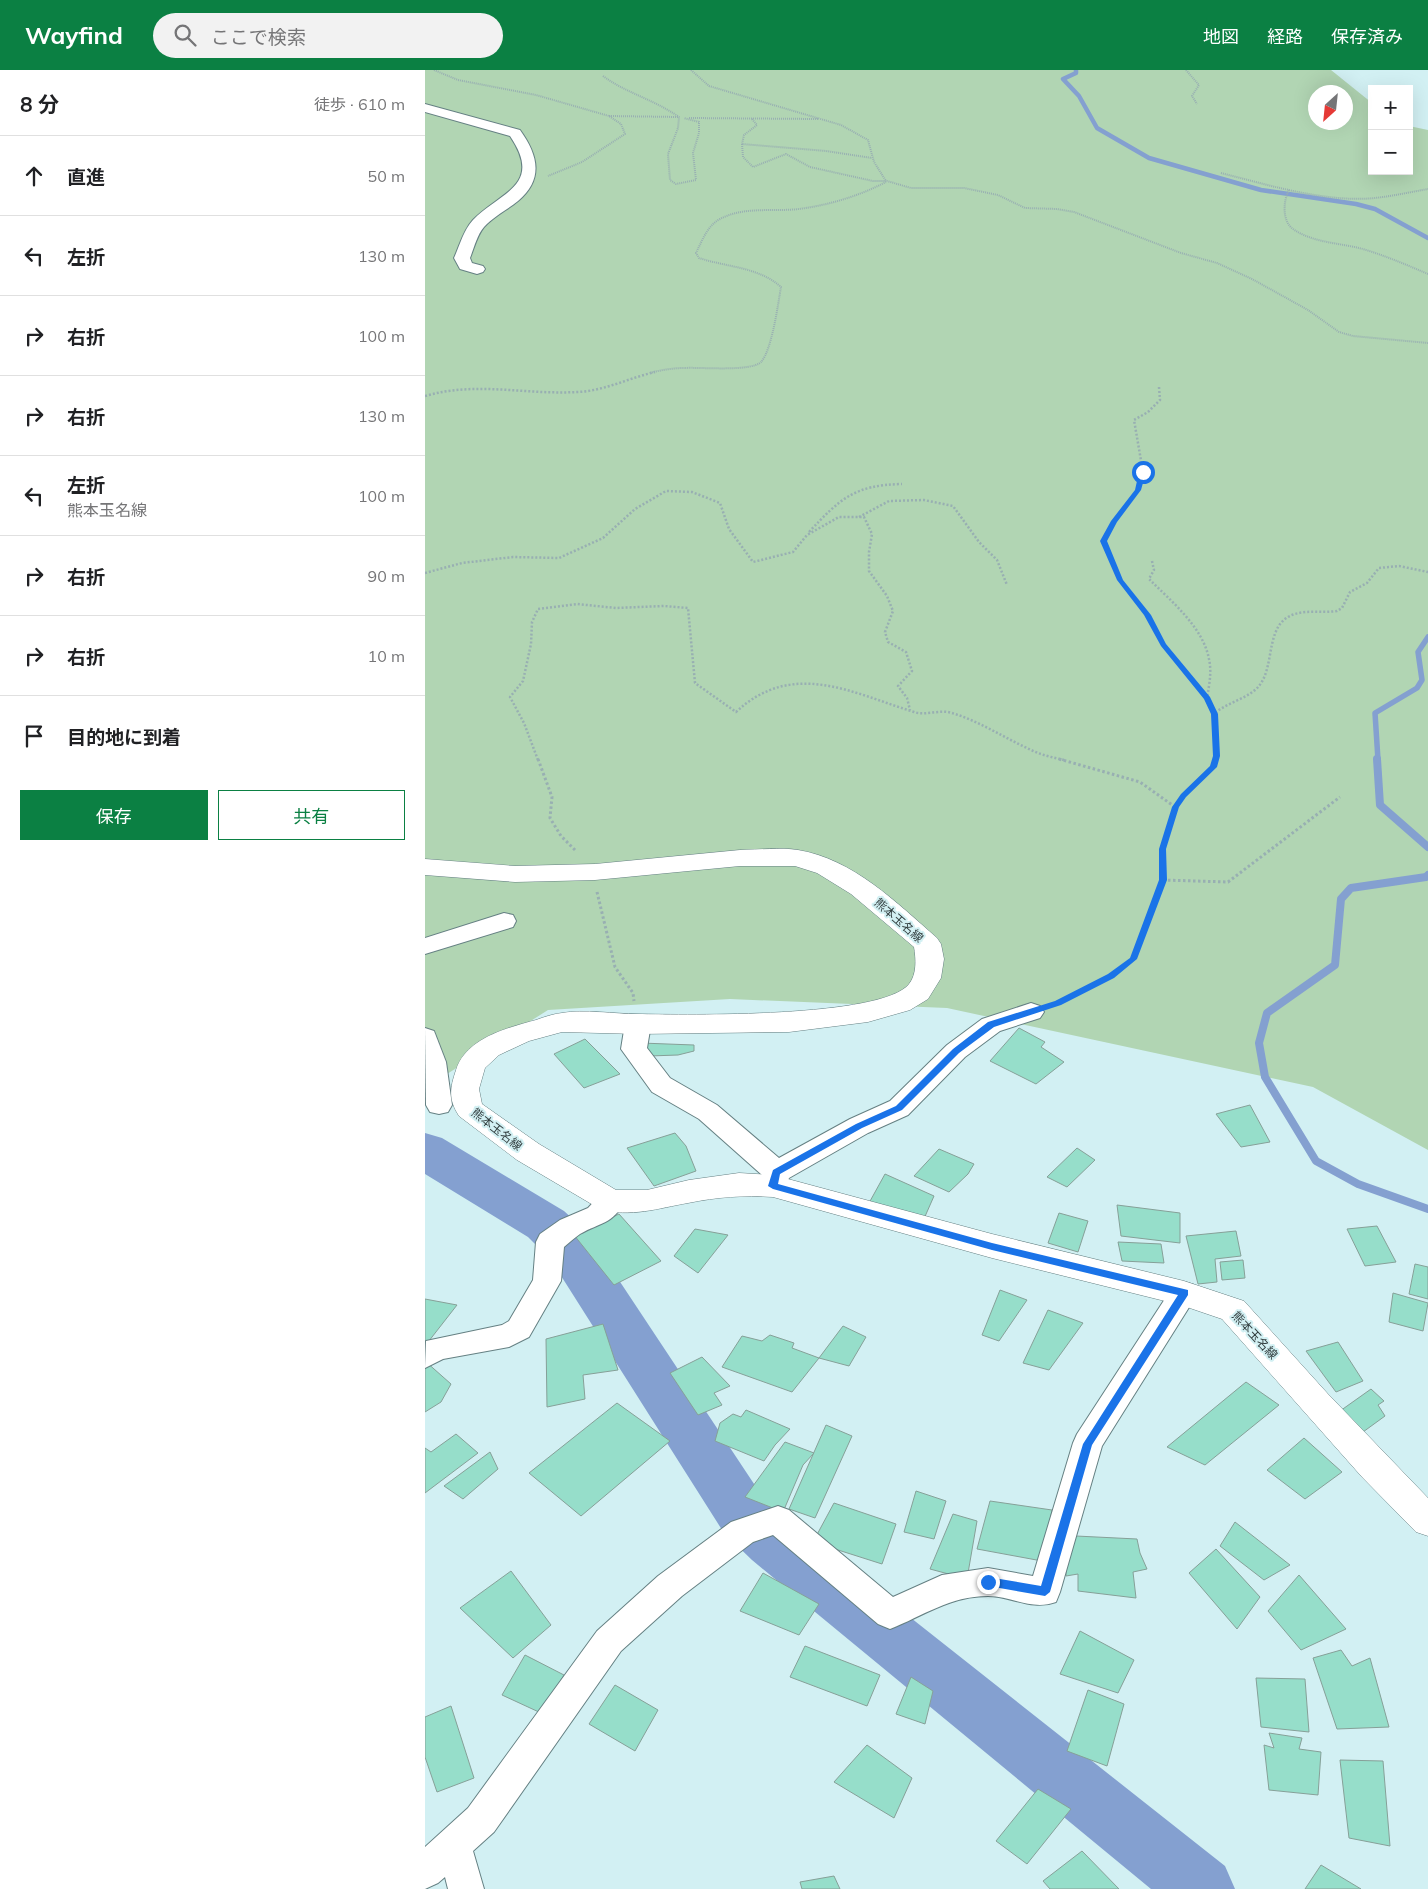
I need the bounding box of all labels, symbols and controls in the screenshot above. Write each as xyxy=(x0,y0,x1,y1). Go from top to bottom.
search box xyxy=(153,13,503,58)
text: Wayfind xyxy=(25,20,123,50)
icon: search xyxy=(171,21,199,49)
text: ここで検索 xyxy=(211,25,306,49)
text: 地図 xyxy=(1203,25,1239,48)
text: 経路 xyxy=(1267,25,1303,48)
text: 保存済み xyxy=(1331,25,1403,48)
north arrow xyxy=(1308,85,1353,130)
map controls xyxy=(1368,85,1413,175)
button: + xyxy=(1368,85,1413,130)
text: 8 分 xyxy=(20,91,59,117)
text: 徒歩 · 610 m xyxy=(314,94,405,114)
button: − xyxy=(1368,130,1413,175)
icon: ahead xyxy=(20,162,48,190)
text: 直進 xyxy=(67,165,105,189)
text: 50 m xyxy=(368,166,405,186)
icon: left xyxy=(20,242,48,270)
text: 左折 xyxy=(67,245,105,269)
text: 130 m xyxy=(358,246,405,266)
icon: right xyxy=(20,322,48,350)
text: 右折 xyxy=(67,325,105,349)
text: 100 m xyxy=(358,326,405,346)
icon: right xyxy=(20,402,48,430)
text: 右折 xyxy=(67,405,105,429)
text: 130 m xyxy=(358,406,405,426)
route start xyxy=(1132,461,1155,484)
text: 左折 xyxy=(67,473,105,497)
icon: left xyxy=(20,482,48,510)
text: 100 m xyxy=(358,486,405,506)
text: 熊本玉名線 xyxy=(67,500,147,520)
icon: right xyxy=(20,562,48,590)
text: 右折 xyxy=(67,565,105,589)
text: 90 m xyxy=(368,566,405,586)
icon: right xyxy=(20,642,48,670)
text: 右折 xyxy=(67,645,105,669)
text: 10 m xyxy=(368,646,405,666)
icon: arrive xyxy=(20,722,48,750)
text: 目的地に到着 xyxy=(67,725,181,749)
button: 保存 xyxy=(20,790,208,840)
button: 共有 xyxy=(218,790,405,840)
street label: 熊本玉名線 xyxy=(871,895,927,945)
street label: 熊本玉名線 xyxy=(469,1105,525,1153)
street label: 熊本玉名線 xyxy=(1229,1308,1281,1362)
route end xyxy=(977,1571,1000,1594)

